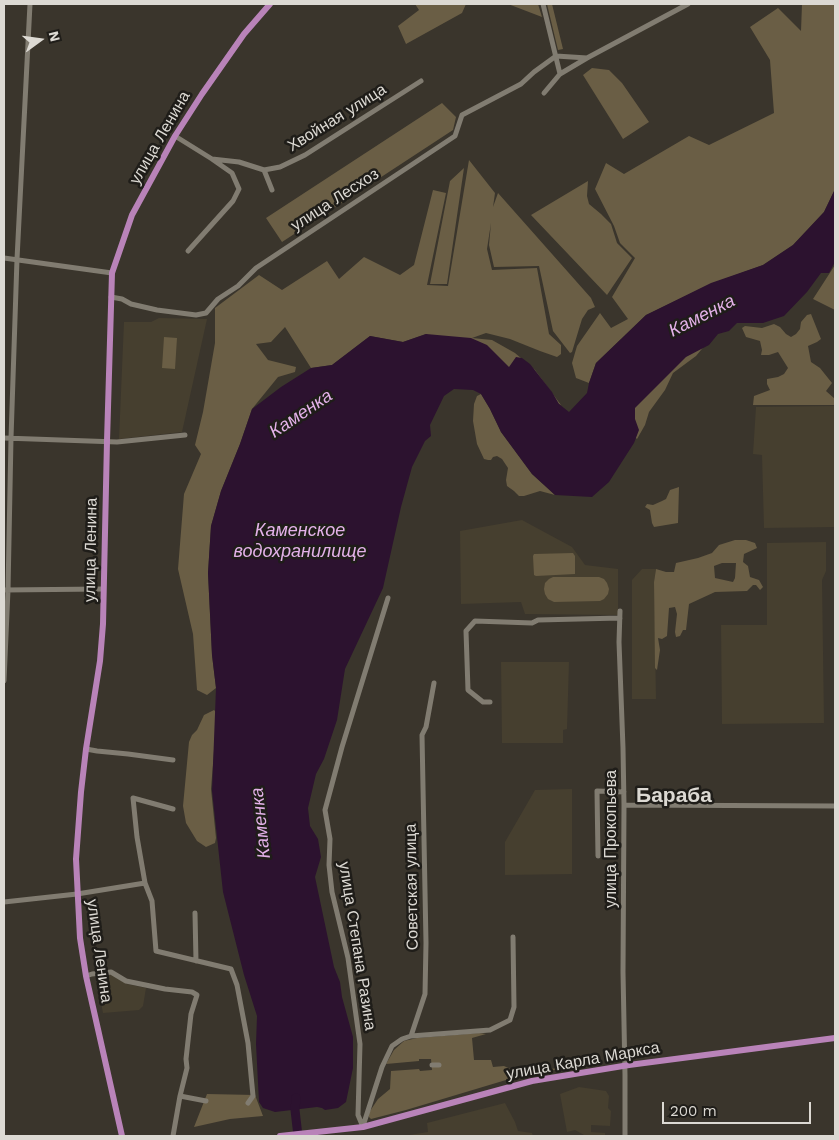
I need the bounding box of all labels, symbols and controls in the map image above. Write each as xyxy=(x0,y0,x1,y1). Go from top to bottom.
north arrow xyxy=(15,15,65,65)
text: N xyxy=(46,29,64,43)
street label: Хвойная улица xyxy=(284,80,390,156)
street label: улица Ленина xyxy=(126,88,194,188)
street label: улица Лесхоз xyxy=(288,165,382,235)
water label: Каменка xyxy=(665,290,739,342)
water label: Каменка xyxy=(265,385,337,443)
street label: улица Ленина xyxy=(80,498,102,602)
water label: Каменское водохранилище xyxy=(233,520,367,562)
street label: улица Прокопьева xyxy=(601,770,621,908)
district label: Бараба xyxy=(636,783,712,809)
water label: Каменка xyxy=(247,786,275,860)
street label: Советская улица xyxy=(401,824,423,950)
street label: улица Степана Разина xyxy=(334,860,380,1032)
street label: улица Ленина xyxy=(82,898,116,1004)
street label: улица Карла Маркса xyxy=(505,1038,661,1084)
scale bar xyxy=(664,1092,813,1124)
text: 200 m xyxy=(670,1102,717,1120)

